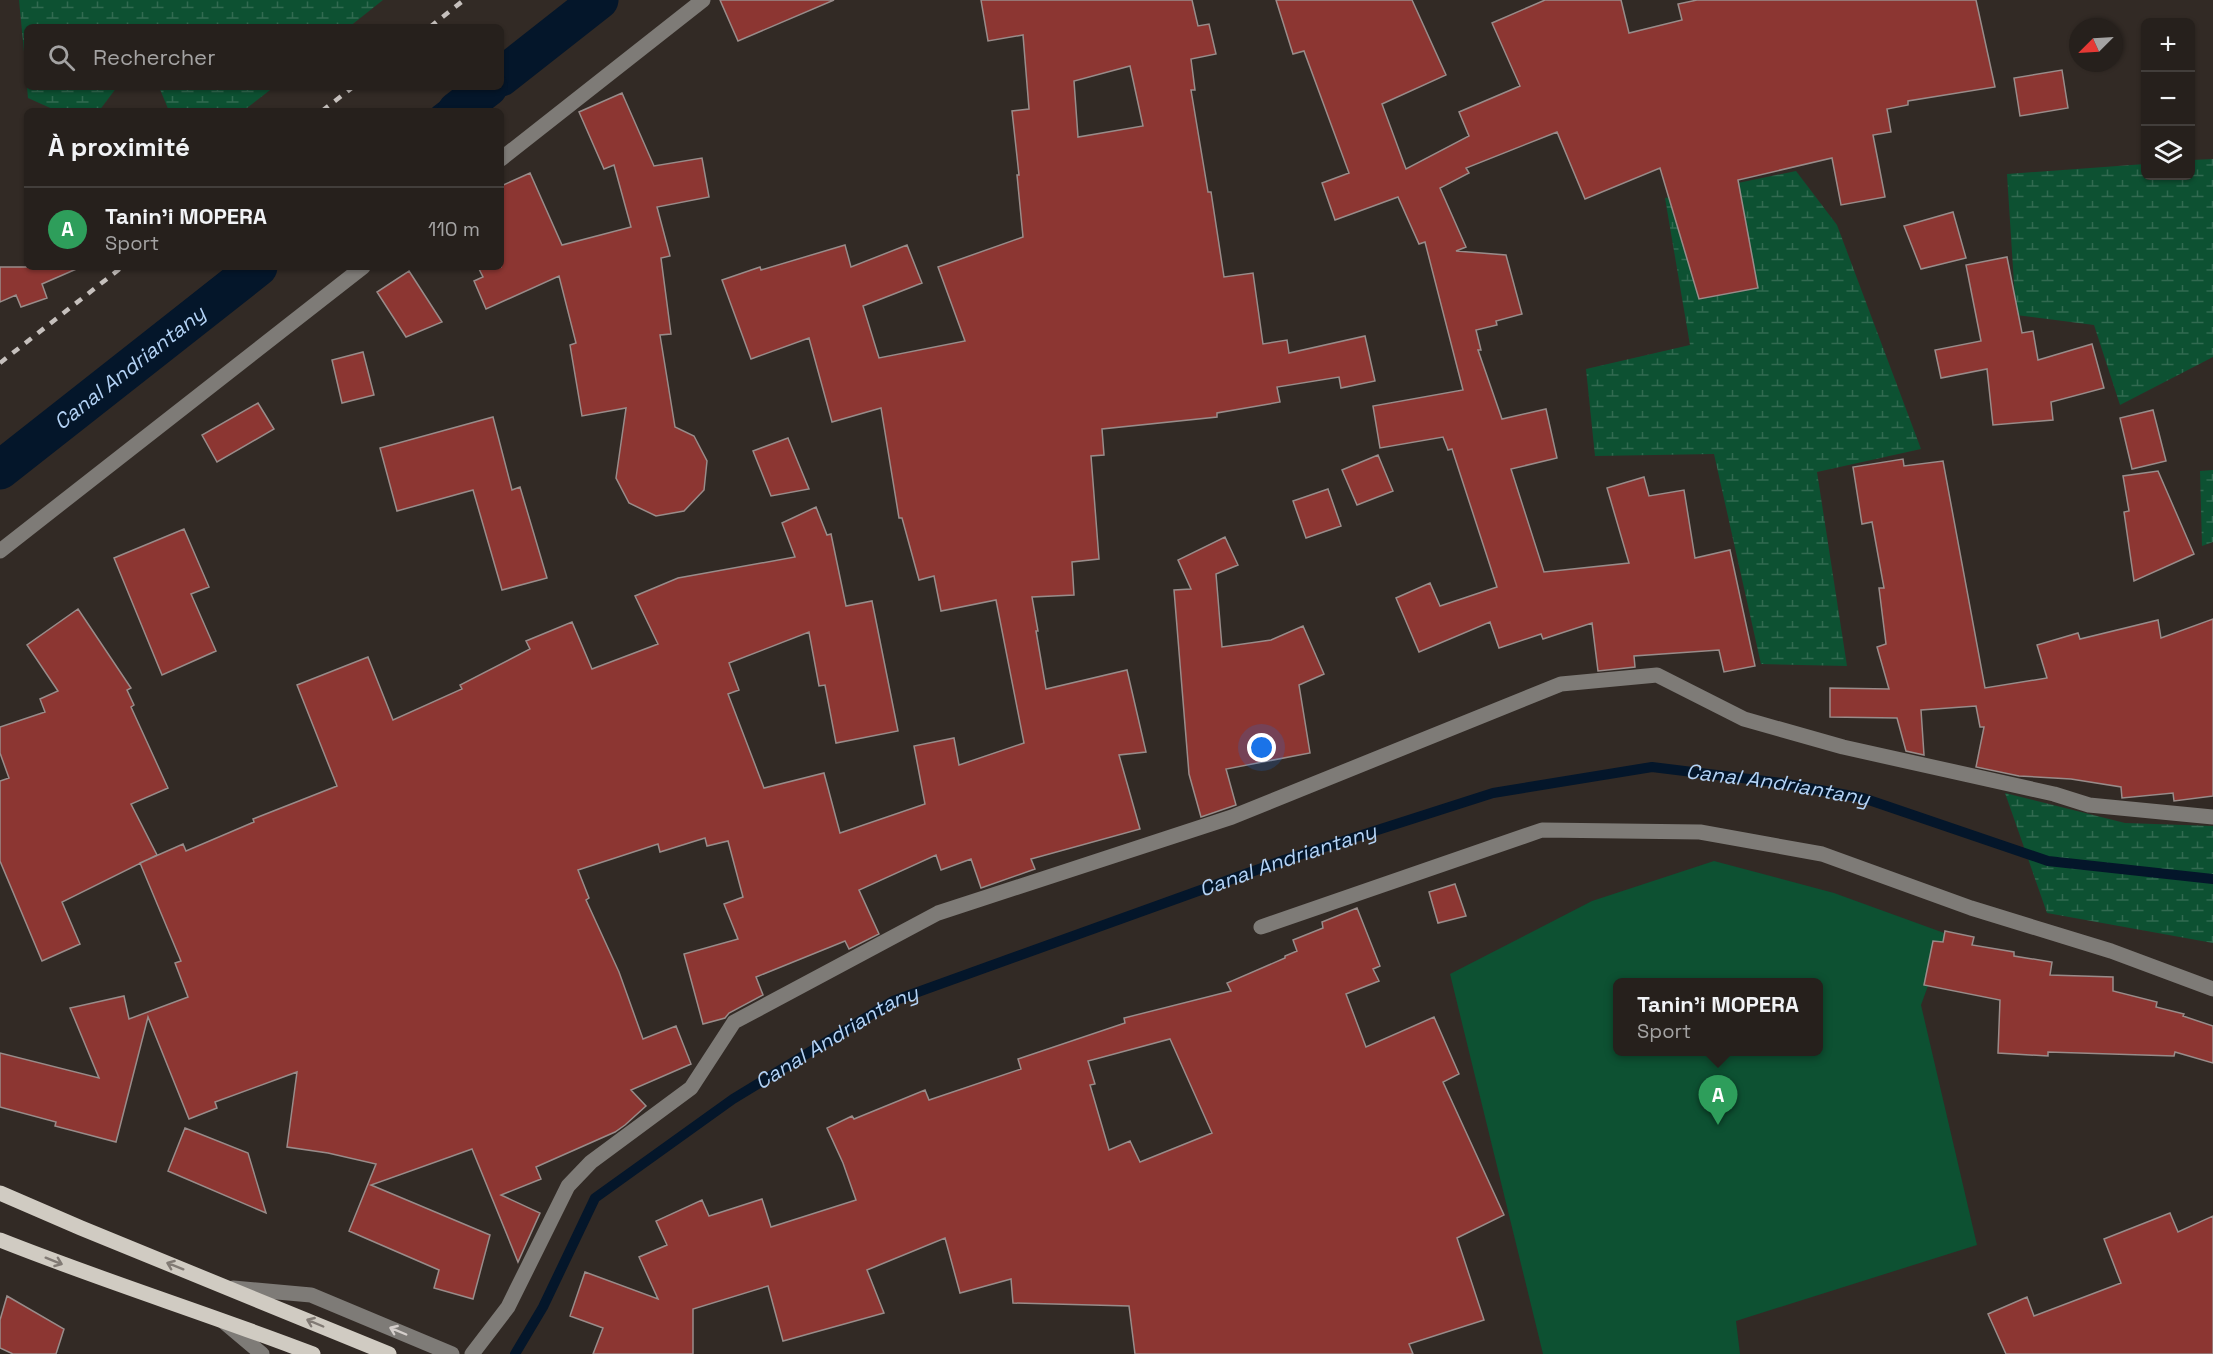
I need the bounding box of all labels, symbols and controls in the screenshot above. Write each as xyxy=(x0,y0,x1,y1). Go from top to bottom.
north arrow xyxy=(2069,18,2123,72)
map controls xyxy=(2141,18,2195,180)
button: + xyxy=(2141,18,2195,72)
search box xyxy=(24,24,504,90)
icon: search xyxy=(45,41,78,74)
text: Rechercher xyxy=(93,43,215,71)
button: − xyxy=(2141,72,2195,126)
button: layers xyxy=(2141,126,2195,180)
text: À proximité xyxy=(48,130,190,164)
text: Tanin'i MOPERA xyxy=(105,202,267,230)
text: A xyxy=(61,216,74,242)
text: 110 m xyxy=(428,216,480,242)
text: Sport xyxy=(105,230,159,256)
water label: Canal Andriantany xyxy=(48,299,211,436)
your location xyxy=(1247,733,1276,762)
water label: Canal Andriantany xyxy=(1684,757,1873,812)
water label: Canal Andriantany xyxy=(1195,817,1381,903)
popup xyxy=(1613,978,1823,1056)
water label: Canal Andriantany xyxy=(750,979,923,1095)
text: Tanin'i MOPERA xyxy=(1637,990,1799,1018)
text: Sport xyxy=(1637,1018,1691,1044)
pin: A xyxy=(1698,1076,1738,1125)
one-way arrow xyxy=(45,1257,63,1268)
one-way arrow xyxy=(166,1260,184,1271)
one-way arrow xyxy=(306,1317,324,1328)
one-way arrow xyxy=(389,1325,407,1336)

